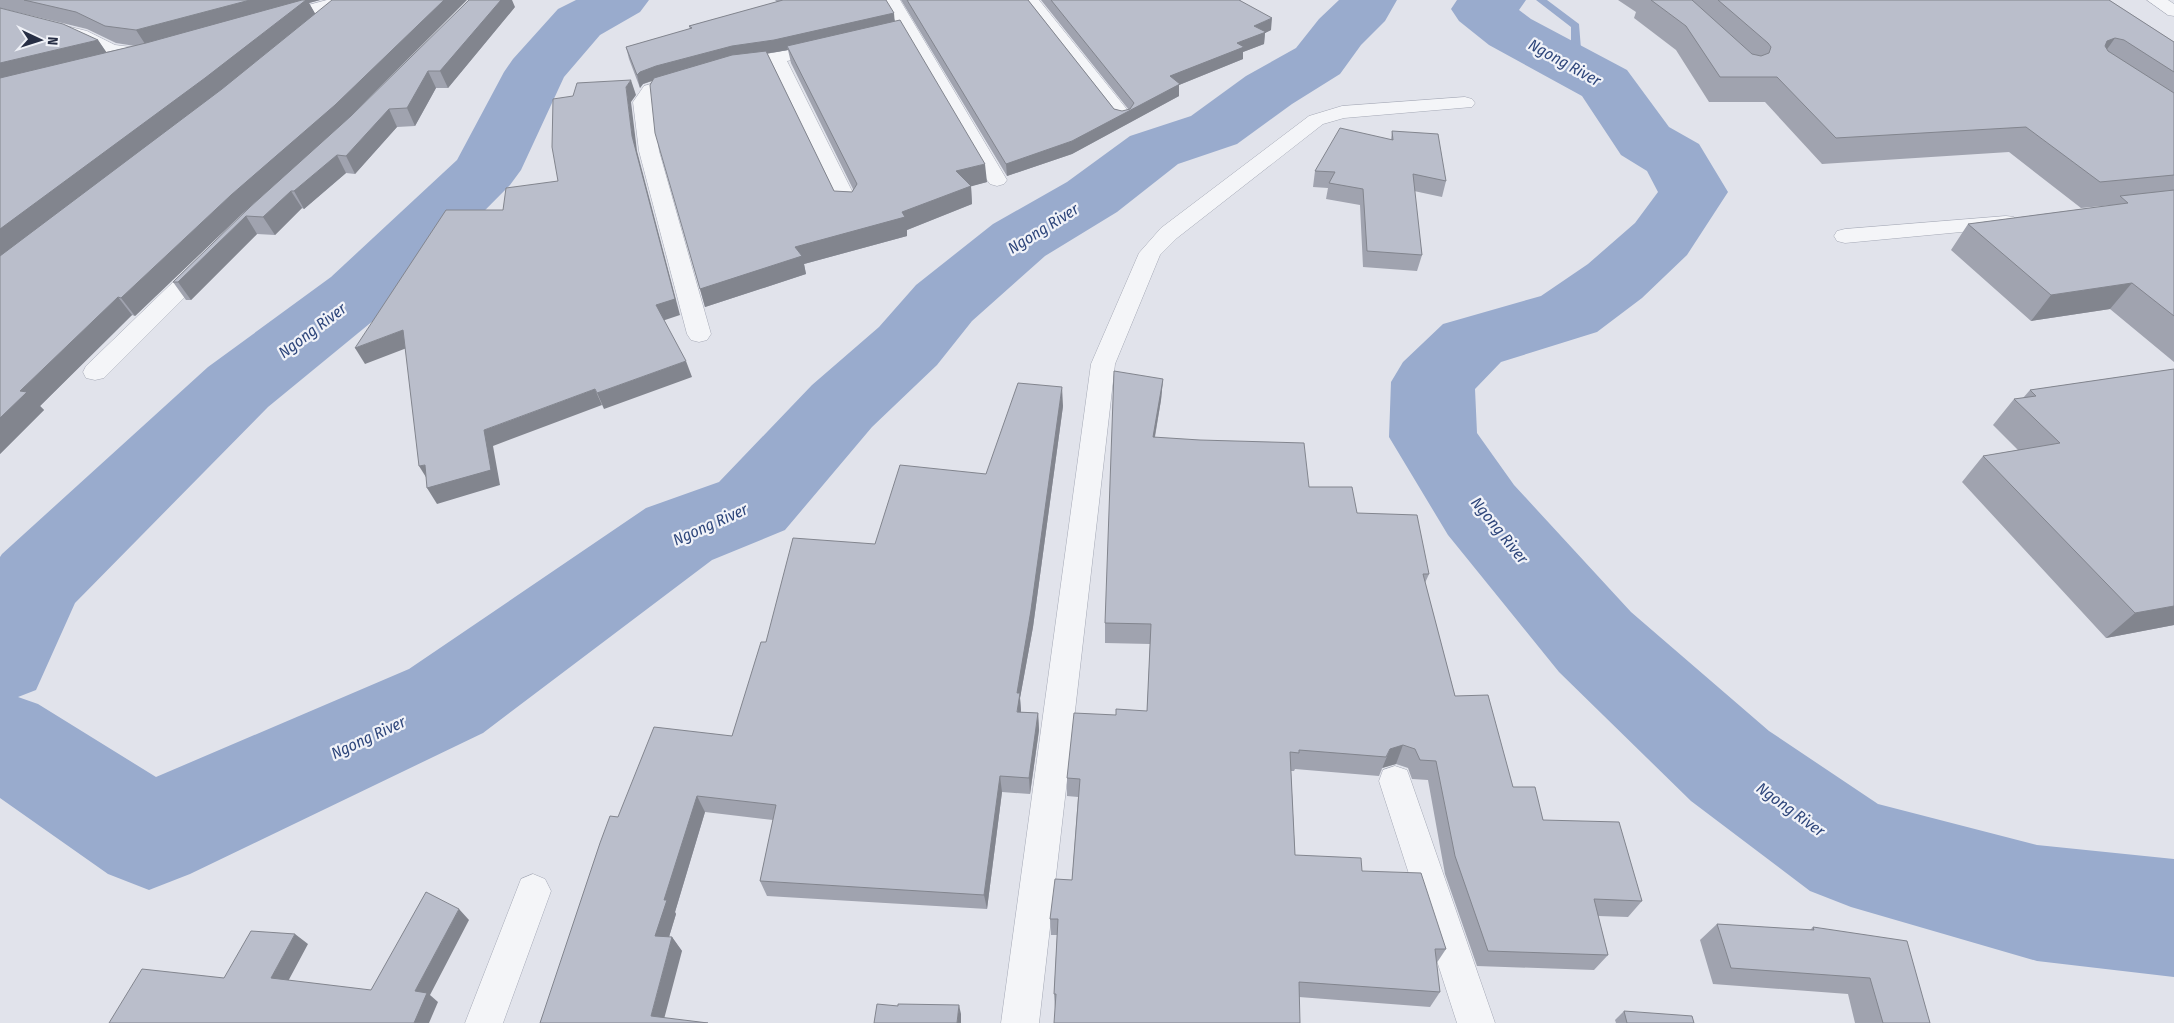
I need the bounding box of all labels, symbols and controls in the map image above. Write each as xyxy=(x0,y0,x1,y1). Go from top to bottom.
north arrow xyxy=(15,15,65,65)
water label: Ngong River xyxy=(1525,35,1605,90)
text: N xyxy=(44,36,61,46)
water label: Ngong River xyxy=(1004,199,1083,258)
water label: Ngong River xyxy=(275,299,350,362)
water label: Ngong River xyxy=(1467,493,1532,568)
water label: Ngong River xyxy=(670,499,751,549)
water label: Ngong River xyxy=(328,712,409,763)
water label: Ngong River xyxy=(1753,778,1829,841)

